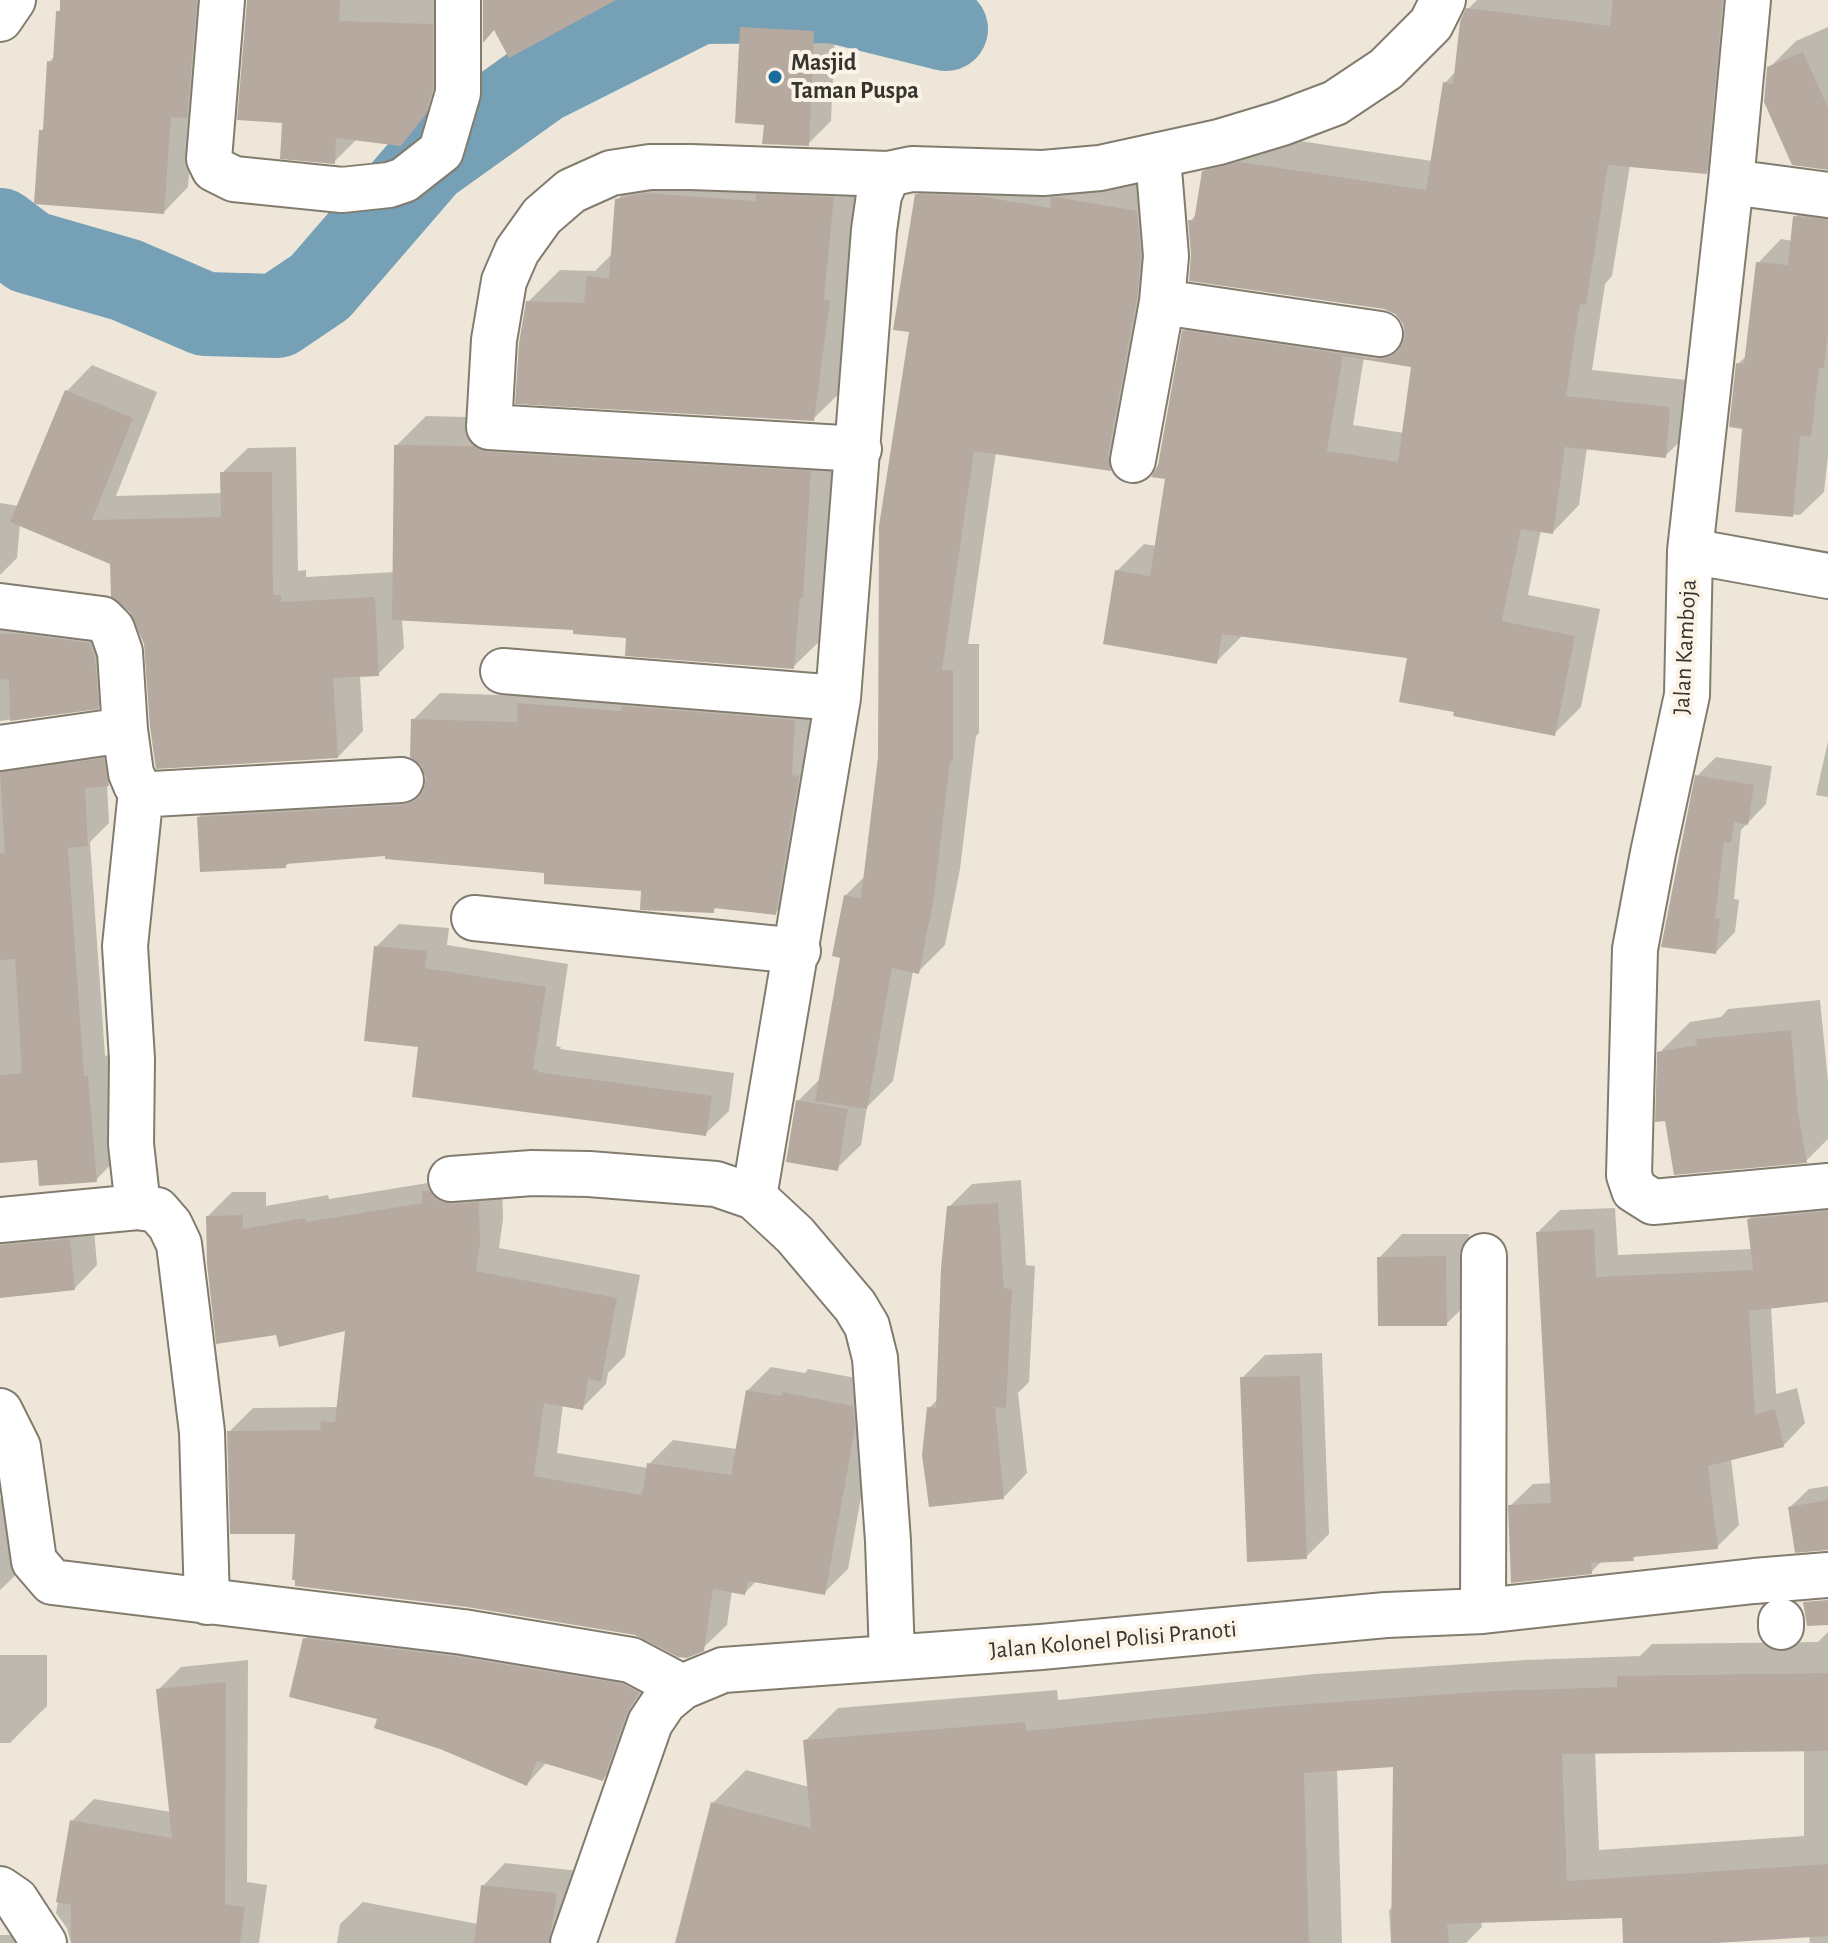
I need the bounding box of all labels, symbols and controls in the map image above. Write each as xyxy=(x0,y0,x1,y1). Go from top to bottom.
place label: Masjid Taman Puspa xyxy=(791,49,919,105)
marker: Masjid Taman Puspa xyxy=(766,68,784,86)
street label: Jalan Kamboja xyxy=(1667,579,1703,715)
street label: Jalan Kolonel Polisi Pranoti xyxy=(988,1615,1238,1665)

